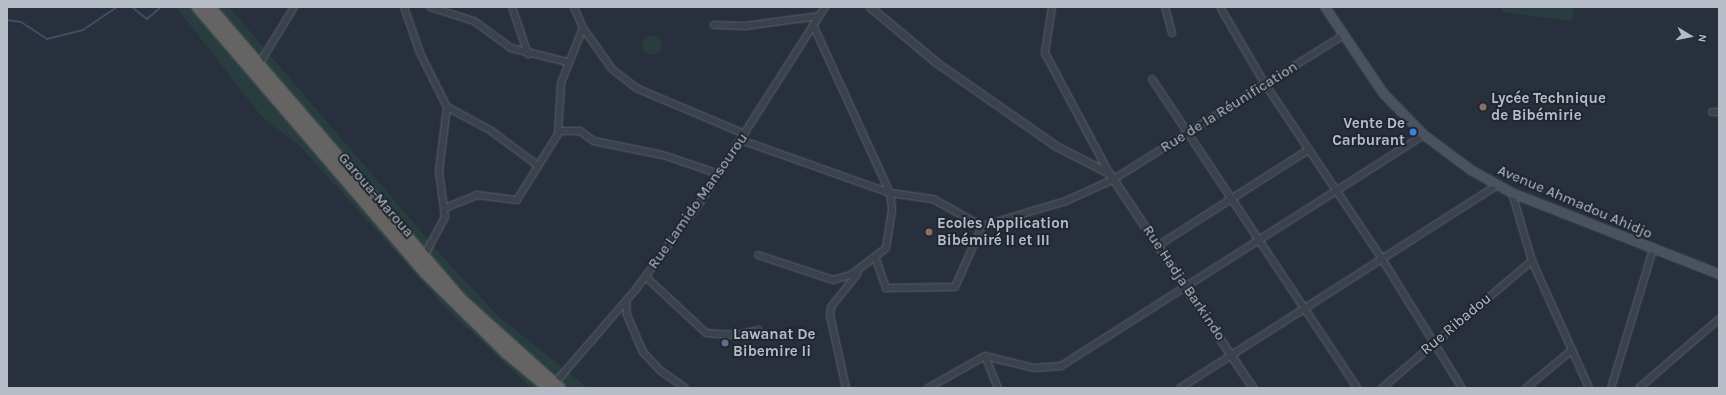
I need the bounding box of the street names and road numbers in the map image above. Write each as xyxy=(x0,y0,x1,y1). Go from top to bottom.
street label: Rue de la Réunification xyxy=(1157,57,1301,157)
street label: Rue Lamido Mansourou xyxy=(644,130,752,272)
street label: Garoua-Maroua xyxy=(334,149,418,241)
street label: Avenue Ahmadou Ahidjo xyxy=(1495,161,1655,243)
street label: Rue Hadja Barkindo xyxy=(1139,222,1229,344)
street label: Rue Ribadou xyxy=(1417,289,1495,359)

